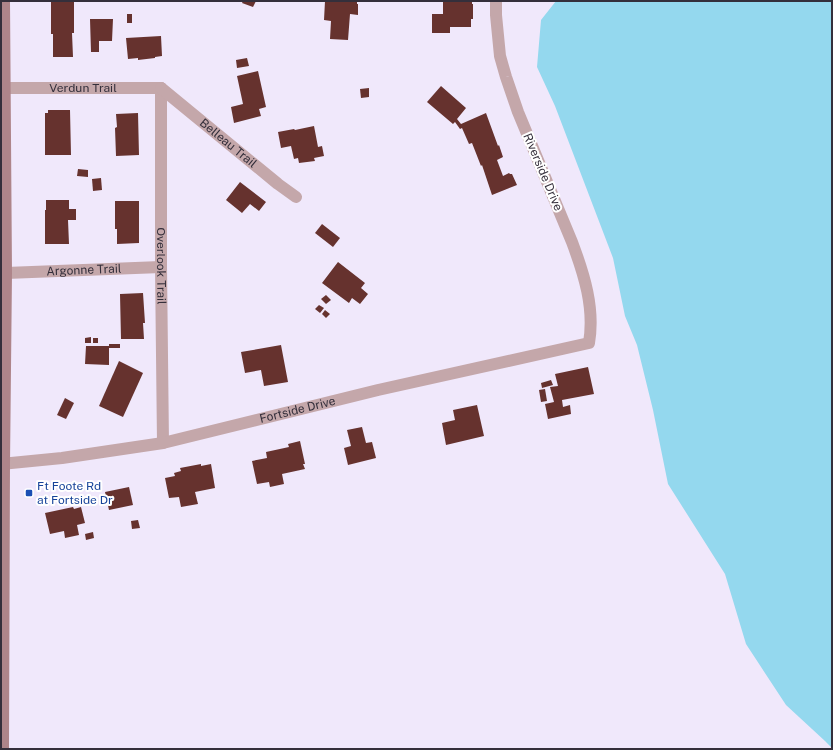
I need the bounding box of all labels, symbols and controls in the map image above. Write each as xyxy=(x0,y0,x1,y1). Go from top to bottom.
street label: Verdun Trail xyxy=(49,81,117,95)
street label: Belleau Trail xyxy=(197,116,260,171)
street label: Riverside Drive xyxy=(520,131,566,213)
street label: Overlook Trail xyxy=(154,227,168,305)
street label: Argonne Trail xyxy=(46,262,122,278)
street label: Fortside Drive xyxy=(258,394,337,426)
place label: Ft Foote Rd at Fortside Dr xyxy=(37,479,113,507)
marker: Ft Foote Rd at Fortside Dr xyxy=(24,488,34,498)

